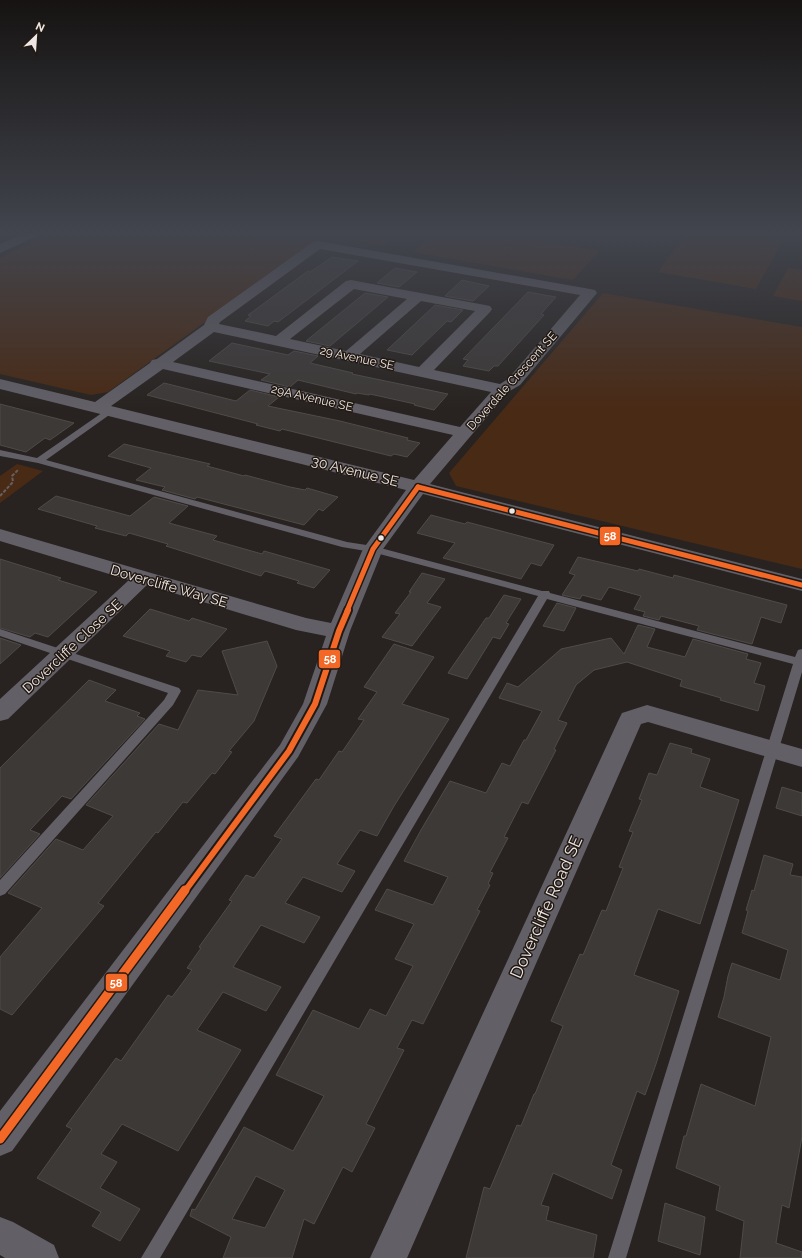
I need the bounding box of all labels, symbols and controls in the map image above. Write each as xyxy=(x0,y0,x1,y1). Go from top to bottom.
north arrow xyxy=(16,16,56,56)
text: N xyxy=(33,20,47,35)
street label: Doverdale Crescent SE xyxy=(464,329,560,433)
street label: 29 Avenue SE xyxy=(319,343,395,373)
street label: 29A Avenue SE xyxy=(270,382,354,414)
street label: 30 Avenue SE xyxy=(310,452,400,490)
unlabelled marker xyxy=(507,506,517,516)
line badge: 58 xyxy=(599,526,621,546)
text: 58 xyxy=(604,530,617,543)
unlabelled marker xyxy=(376,533,386,543)
street label: Dovercliffe Way SE xyxy=(109,562,229,610)
street label: Dovercliffe Close SE xyxy=(19,596,125,696)
line badge: 58 xyxy=(318,649,341,669)
text: 58 xyxy=(324,653,337,666)
street label: Dovercliffe Road SE xyxy=(506,833,586,981)
line badge: 58 xyxy=(105,973,128,992)
text: 58 xyxy=(110,977,123,990)

